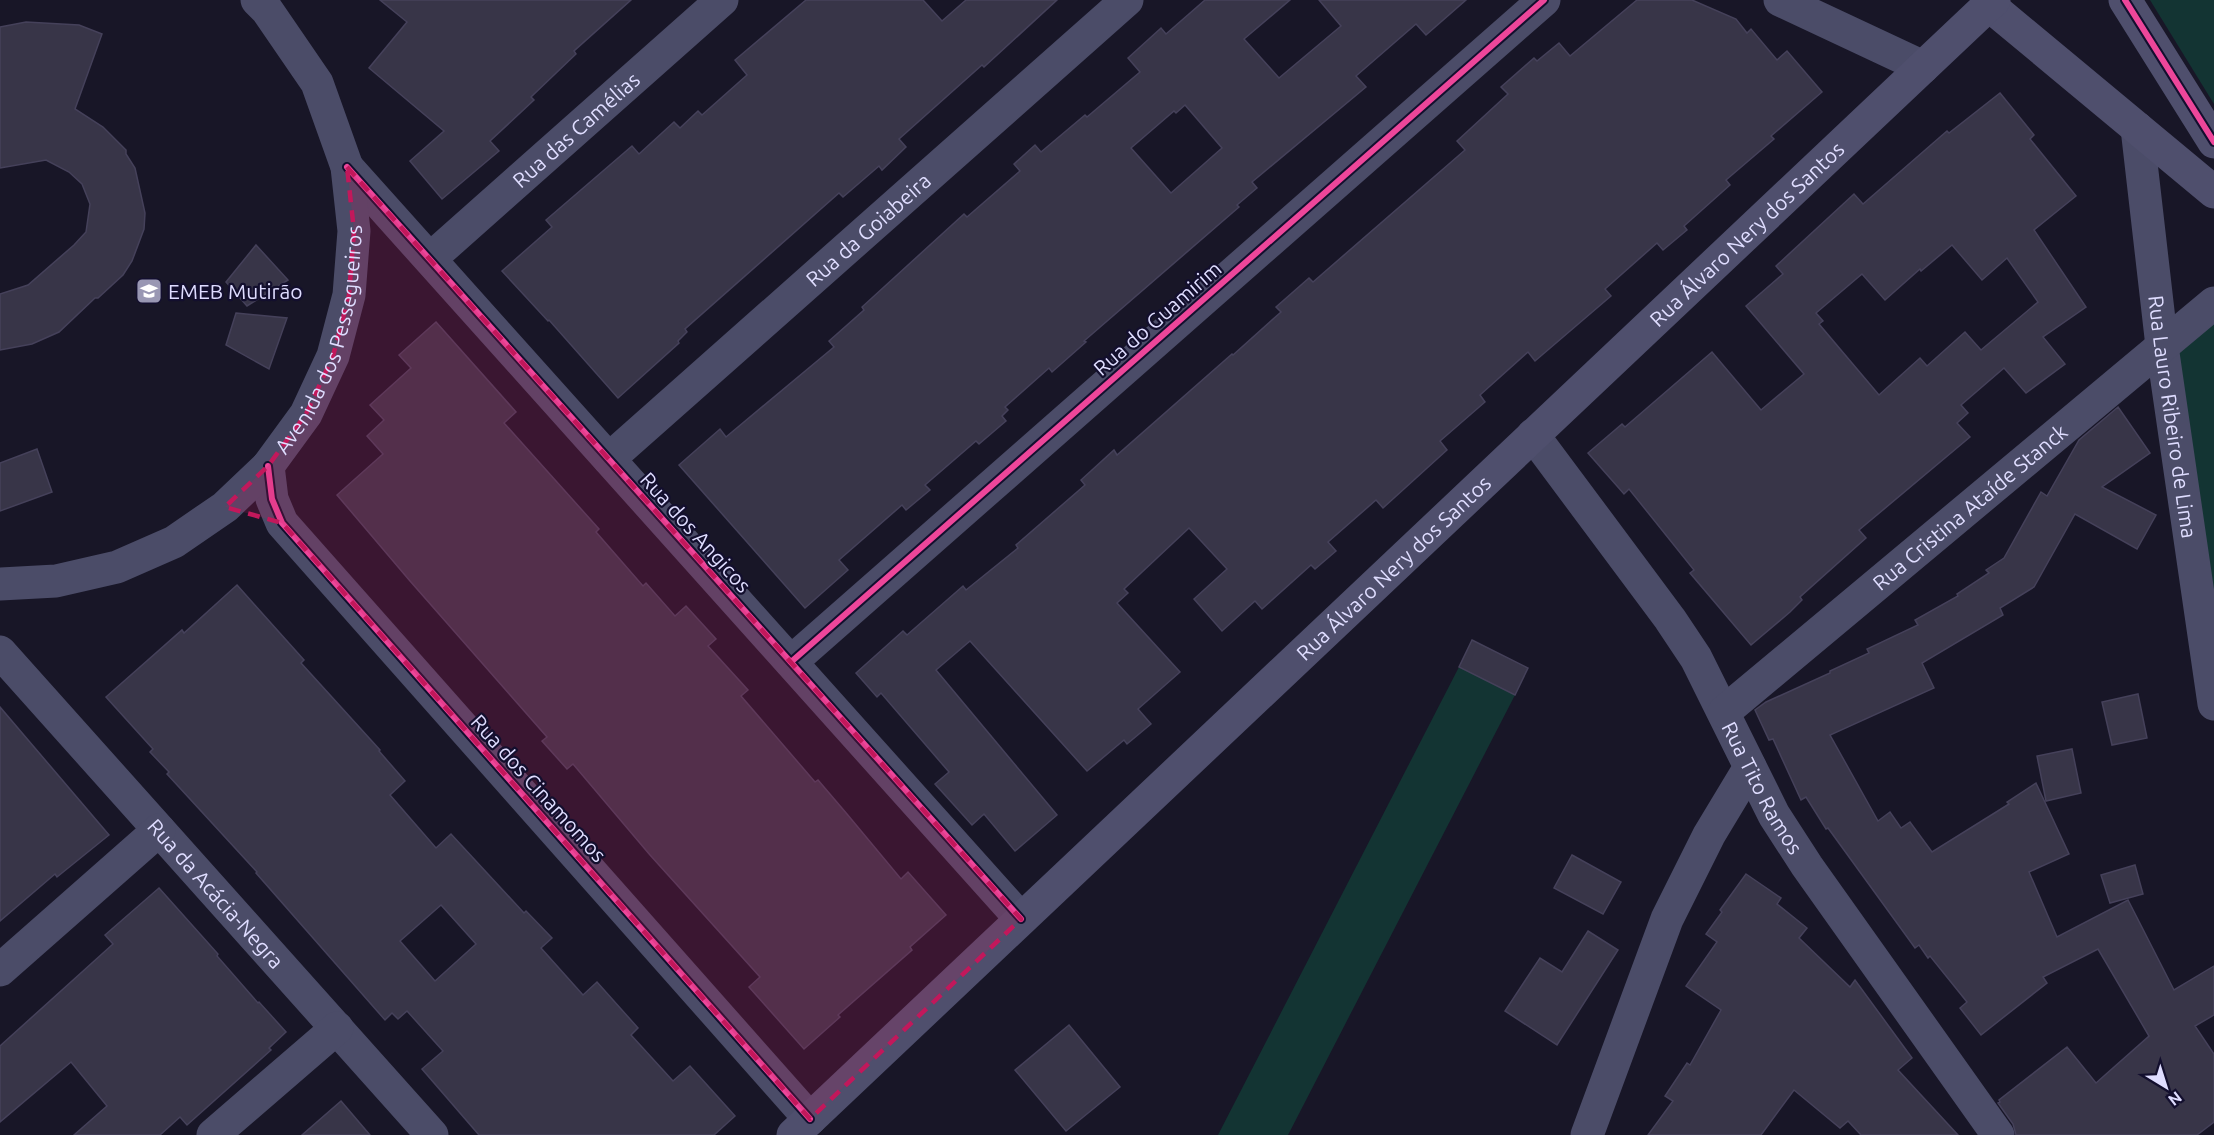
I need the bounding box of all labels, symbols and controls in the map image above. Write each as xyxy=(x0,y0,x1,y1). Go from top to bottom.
street label: Rua das Camélias xyxy=(507,67,644,192)
street label: Rua Álvaro Nery dos Santos xyxy=(1645,137,1849,331)
street label: Rua da Goiabeira xyxy=(801,168,935,291)
street label: Avenida dos Pessegueiros xyxy=(269,224,366,458)
street label: Rua do Guamirim xyxy=(1088,256,1226,380)
school or university icon: EMEB Mutirão xyxy=(134,276,164,306)
place label: EMEB Mutirão xyxy=(168,279,303,303)
street label: Rua Lauro Ribeiro de Lima xyxy=(2144,294,2202,540)
street label: Rua Cristina Ataíde Stanck xyxy=(1868,419,2072,595)
street label: Rua dos Angicos xyxy=(636,467,756,597)
street label: Rua Álvaro Nery dos Santos xyxy=(1291,470,1495,665)
street label: Rua dos Cinamomos xyxy=(467,709,611,867)
street label: Rua Tito Ramos xyxy=(1717,717,1808,858)
street label: Rua da Acácia-Negra xyxy=(143,814,289,973)
north arrow xyxy=(2136,1057,2196,1117)
text: N xyxy=(2165,1088,2185,1110)

